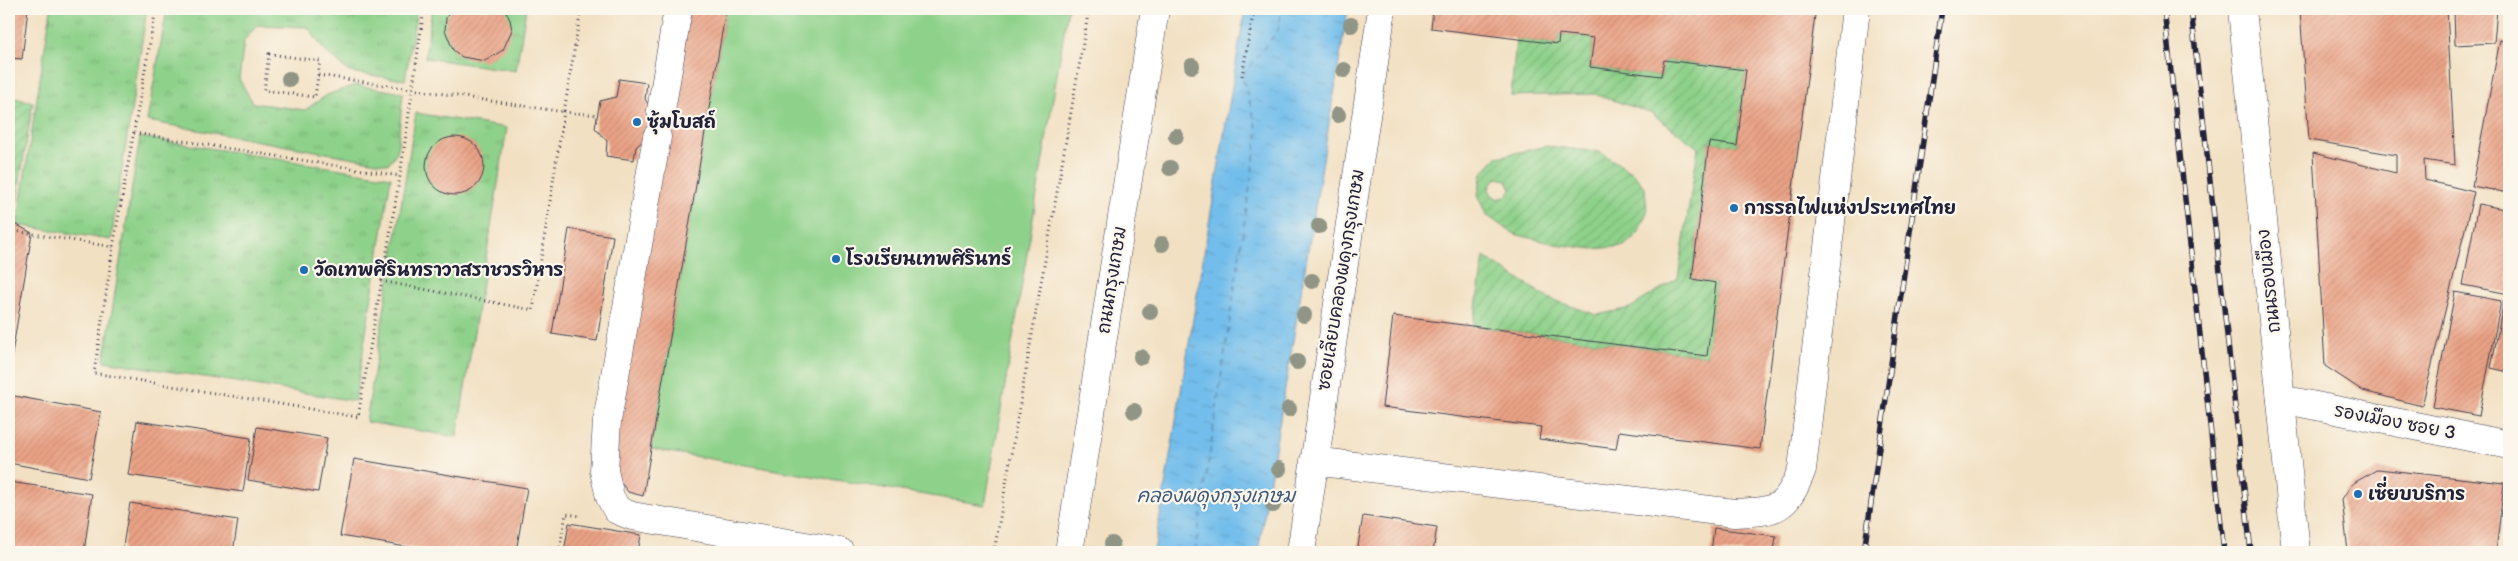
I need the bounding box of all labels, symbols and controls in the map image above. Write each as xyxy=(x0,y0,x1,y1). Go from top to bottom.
place label: ซุ้มโบสถ์ xyxy=(647,109,716,135)
marker: ซุ้มโบสถ์ xyxy=(631,116,643,128)
street label: ซอยเลียบคลองผดุงกรุงเกษม xyxy=(1311,167,1372,393)
place label: การรถไฟแห่งประเทศไทย xyxy=(1744,196,1956,219)
marker: การรถไฟแห่งประเทศไทย xyxy=(1728,202,1740,214)
street label: ถนนกรุงเกษม xyxy=(1093,225,1134,336)
street label: ถนนรองเมือง xyxy=(2251,228,2285,334)
place label: โรงเรียนเทพศิรินทร์ xyxy=(845,246,1012,270)
marker: โรงเรียนเทพศิรินทร์ xyxy=(830,253,842,265)
place label: วัดเทพศิรินทราวาสราชวรวิหาร xyxy=(314,259,564,281)
marker: วัดเทพศิรินทราวาสราชวรวิหาร xyxy=(298,264,310,276)
street label: รองเมือง ซอย 3 xyxy=(2333,398,2458,444)
place label: เซี่ยบบริการ xyxy=(2368,476,2465,505)
water label: คลองผดุงกรุงเกษม xyxy=(1137,485,1297,510)
marker: เซี่ยบบริการ xyxy=(2352,488,2364,500)

